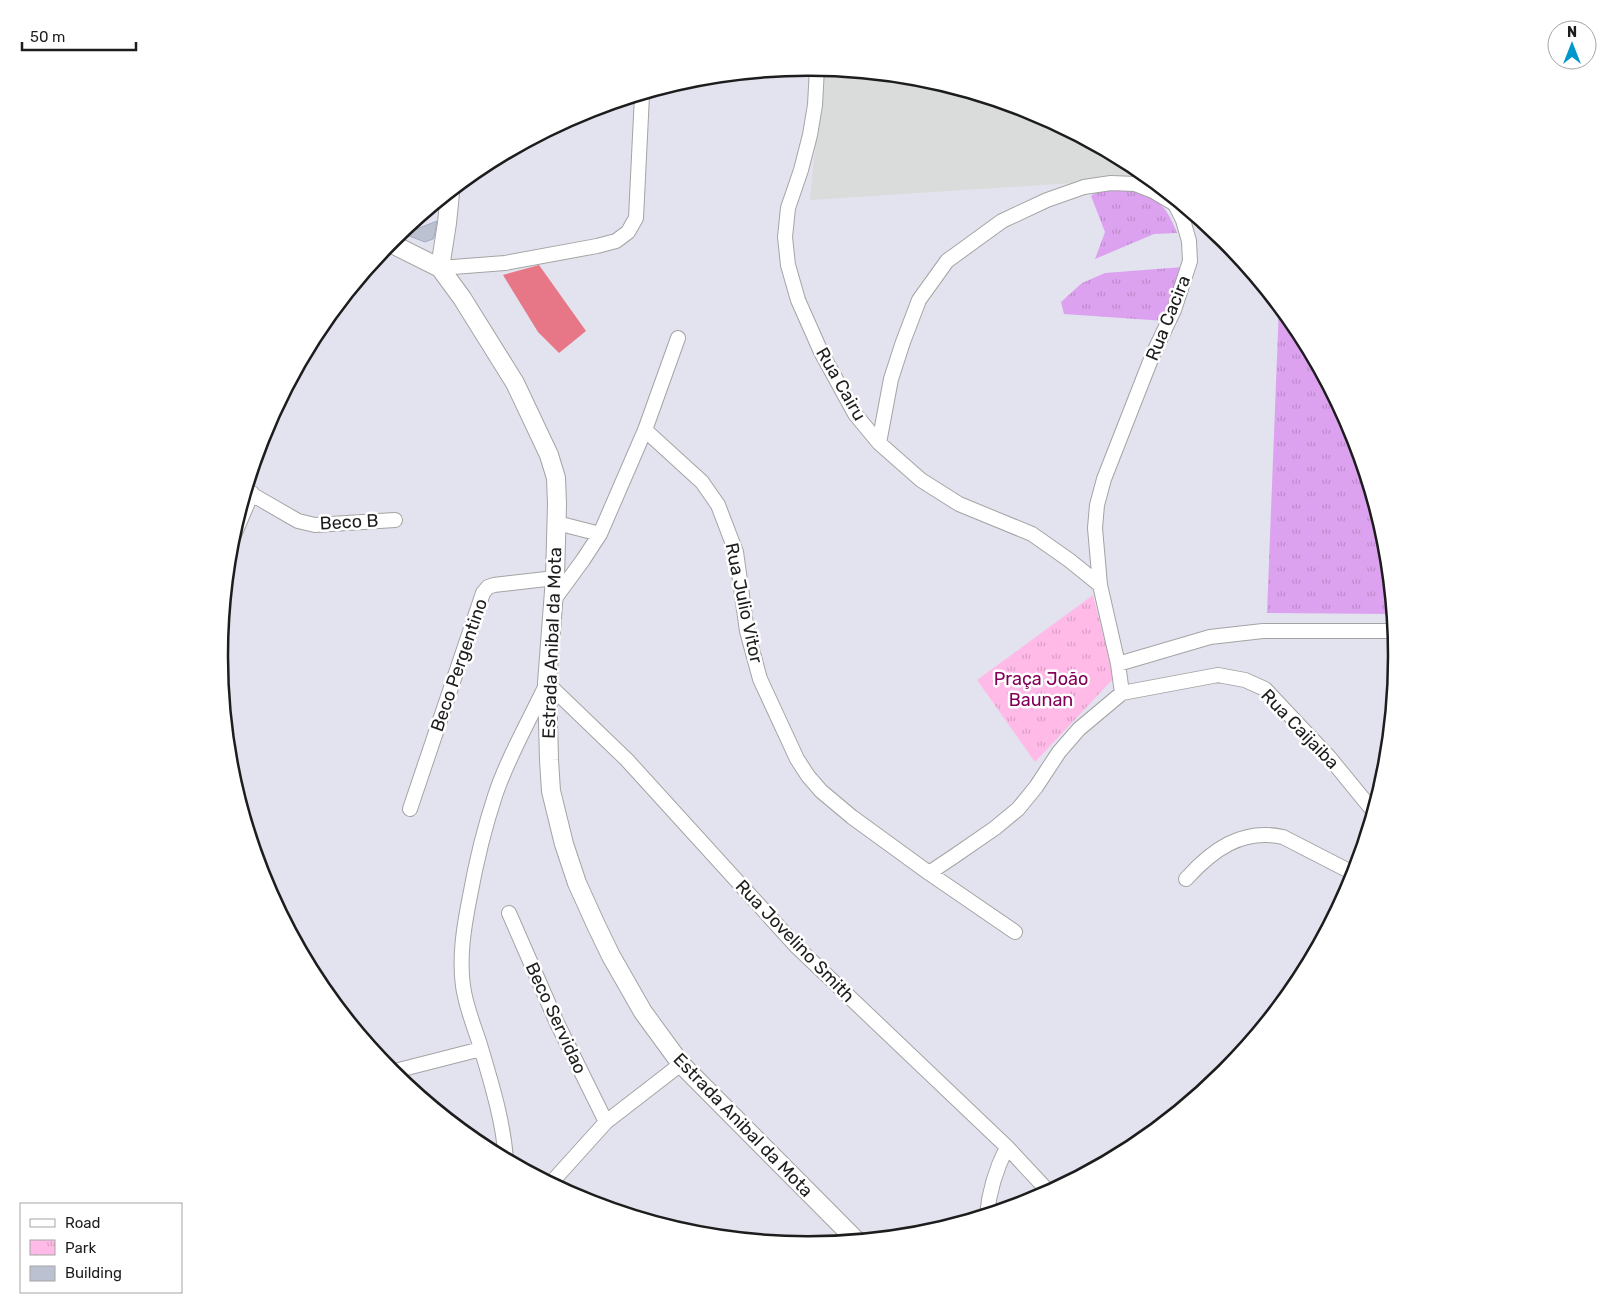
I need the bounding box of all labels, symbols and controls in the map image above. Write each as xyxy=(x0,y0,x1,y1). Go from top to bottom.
scale bar xyxy=(22,20,136,52)
north arrow xyxy=(1547,20,1597,70)
text: N xyxy=(1567,24,1577,41)
text: 50 m xyxy=(30,28,65,46)
street label: Rua Cacira xyxy=(1141,272,1195,364)
street label: Rua Cairu xyxy=(811,343,871,425)
street label: Beco B xyxy=(319,509,379,535)
street label: Rua Julio Vitor xyxy=(721,541,768,665)
street label: Estrada Anibal da Mota xyxy=(538,547,566,739)
street label: Beco Pergentino xyxy=(426,596,492,734)
park label: Praça João Baunan xyxy=(994,668,1088,711)
street label: Rua Caijaiba xyxy=(1256,684,1344,774)
street label: Rua Jovelino Smith xyxy=(731,875,859,1007)
street label: Beco Servidao xyxy=(521,959,591,1077)
street label: Estrada Anibal da Mota xyxy=(669,1048,817,1202)
legend xyxy=(20,1203,182,1293)
text: Road xyxy=(65,1214,101,1232)
text: Park xyxy=(65,1239,96,1257)
text: Building xyxy=(65,1264,122,1282)

